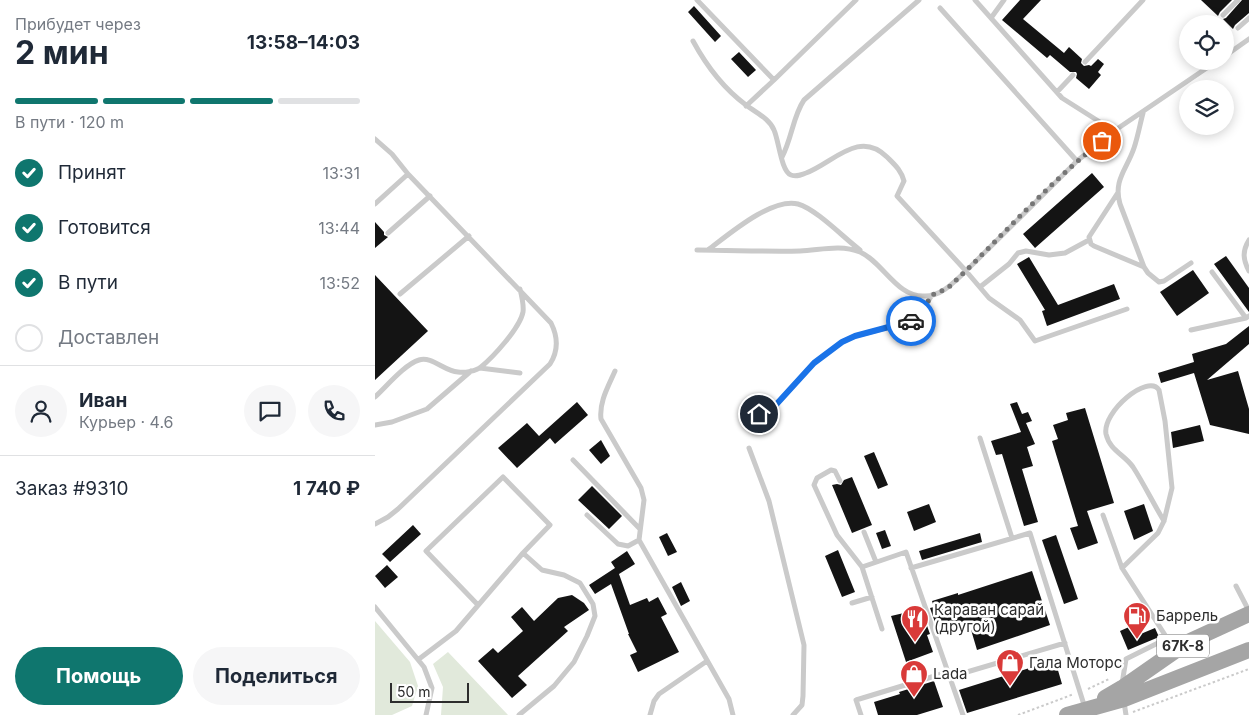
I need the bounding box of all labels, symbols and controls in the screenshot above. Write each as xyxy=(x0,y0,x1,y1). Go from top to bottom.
text: Прибудет через xyxy=(15,14,141,34)
map controls xyxy=(1179,15,1234,135)
button: locate xyxy=(1179,15,1234,70)
text: 13:58–14:03 xyxy=(247,31,360,54)
text: 2 мин xyxy=(15,33,109,72)
button: layers xyxy=(1179,80,1234,135)
text: В пути · 120 m xyxy=(15,112,124,132)
pin xyxy=(1081,120,1123,162)
icon: bag xyxy=(1088,127,1116,155)
icon: check xyxy=(15,159,43,187)
text: Принят xyxy=(58,161,126,184)
text: 13:31 xyxy=(323,163,360,183)
icon: check xyxy=(15,214,43,242)
text: Готовится xyxy=(58,216,151,239)
text: 13:44 xyxy=(318,218,360,238)
icon: check xyxy=(15,269,43,297)
text: В пути xyxy=(58,271,118,294)
text: 13:52 xyxy=(320,273,360,293)
courier xyxy=(886,296,936,346)
icon: car xyxy=(897,307,925,335)
text: Доставлен xyxy=(58,326,159,349)
button: person xyxy=(15,385,67,437)
button: chat xyxy=(244,385,296,437)
button: phone xyxy=(308,385,360,437)
text: Иван xyxy=(79,389,127,412)
pin xyxy=(738,393,780,435)
icon: home xyxy=(745,400,773,428)
text: Курьер · 4.6 xyxy=(79,412,174,432)
text: Заказ #9310 xyxy=(15,477,128,500)
text: 1 740 ₽ xyxy=(293,477,360,500)
place label: Караван сарай (другой) xyxy=(934,600,1044,636)
fuel station icon: Баррель xyxy=(1122,601,1152,640)
restaurant icon: Караван сарай (другой) xyxy=(900,604,930,643)
place label: Баррель xyxy=(1156,606,1218,625)
road number: 67К-8 xyxy=(1157,634,1209,658)
button: Помощь xyxy=(15,647,183,705)
button: Поделиться xyxy=(193,647,360,705)
shop icon: Гала Моторс xyxy=(995,648,1025,687)
place label: Гала Моторс xyxy=(1029,653,1122,672)
shop icon: Lada xyxy=(899,659,929,698)
place label: Lada xyxy=(933,664,968,683)
scale bar xyxy=(390,680,469,703)
text: 50 m xyxy=(397,683,431,700)

